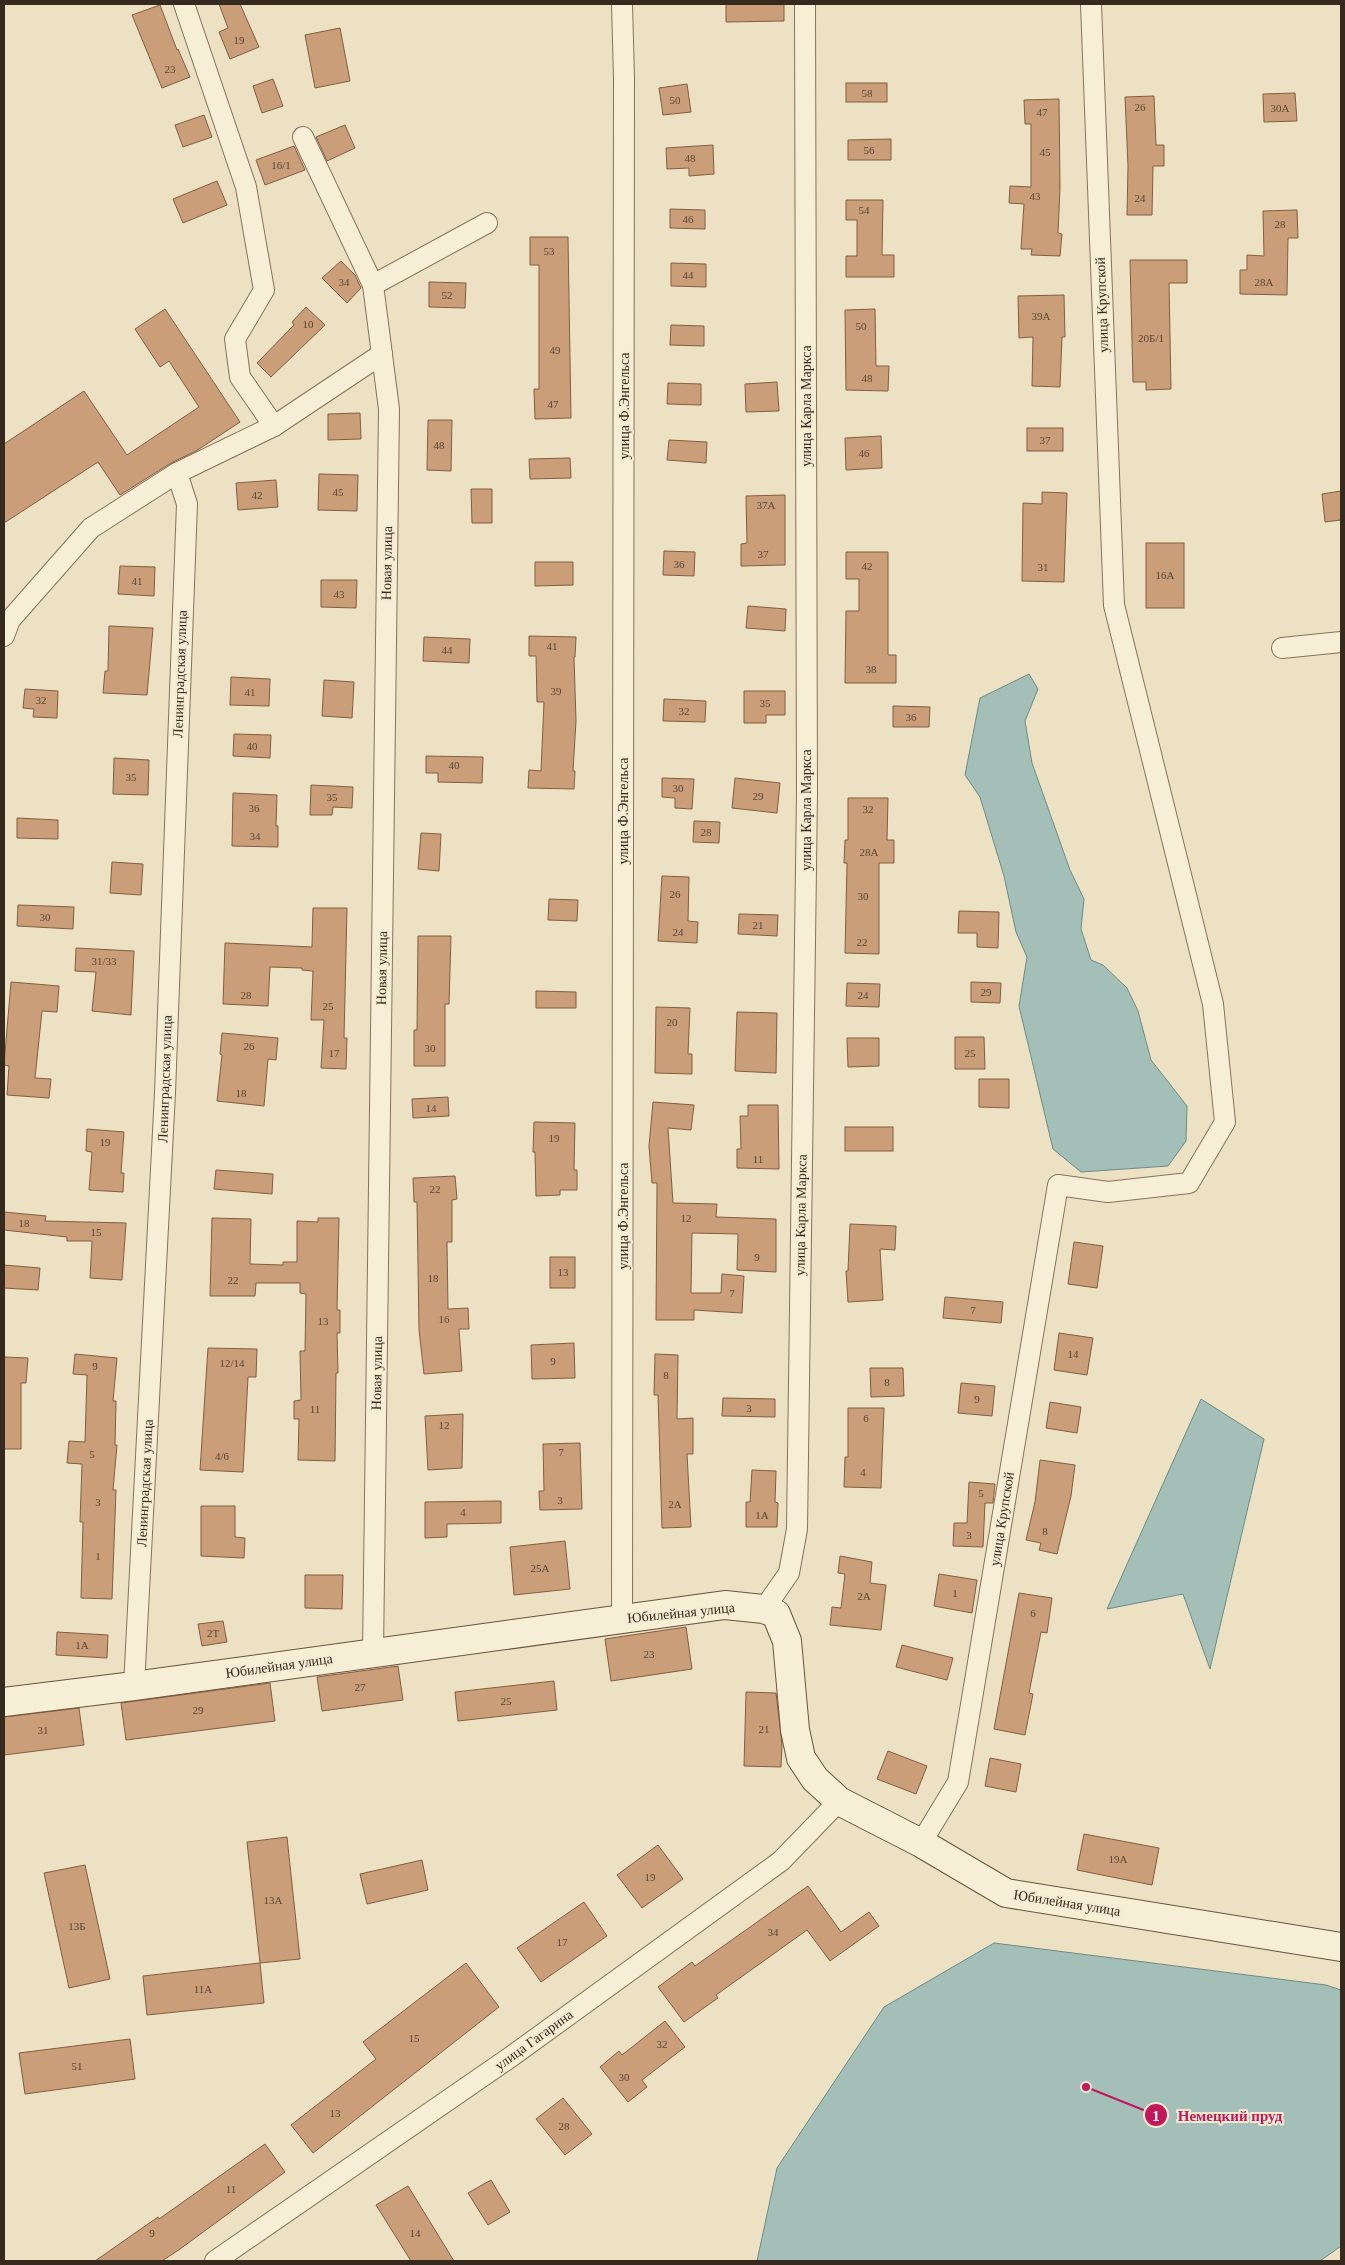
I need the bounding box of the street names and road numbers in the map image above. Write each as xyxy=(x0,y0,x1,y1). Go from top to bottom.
street label: улица Крупской xyxy=(1093,257,1111,353)
street label: улица Карла Маркса xyxy=(799,344,814,467)
street label: улица Ф.Энгельса xyxy=(617,352,632,460)
street label: Новая улица xyxy=(379,525,395,600)
street label: Ленинградская улица xyxy=(170,609,190,738)
street label: улица Карла Маркса xyxy=(799,748,814,871)
street label: улица Ф.Энгельса xyxy=(616,757,631,865)
street label: Новая улица xyxy=(374,930,390,1005)
street label: Ленинградская улица xyxy=(155,1014,175,1143)
street label: улица Карла Маркса xyxy=(792,1153,810,1276)
street label: улица Ф.Энгельса xyxy=(616,1162,631,1270)
street label: Новая улица xyxy=(369,1335,385,1410)
street label: Ленинградская улица xyxy=(134,1418,156,1547)
street label: улица Крупской xyxy=(987,1470,1017,1567)
street label: Юбилейная улица xyxy=(627,1600,736,1626)
street label: Юбилейная улица xyxy=(225,1651,334,1681)
street label: Юбилейная улица xyxy=(1013,1887,1122,1919)
street label: улица Гагарина xyxy=(492,2006,576,2073)

